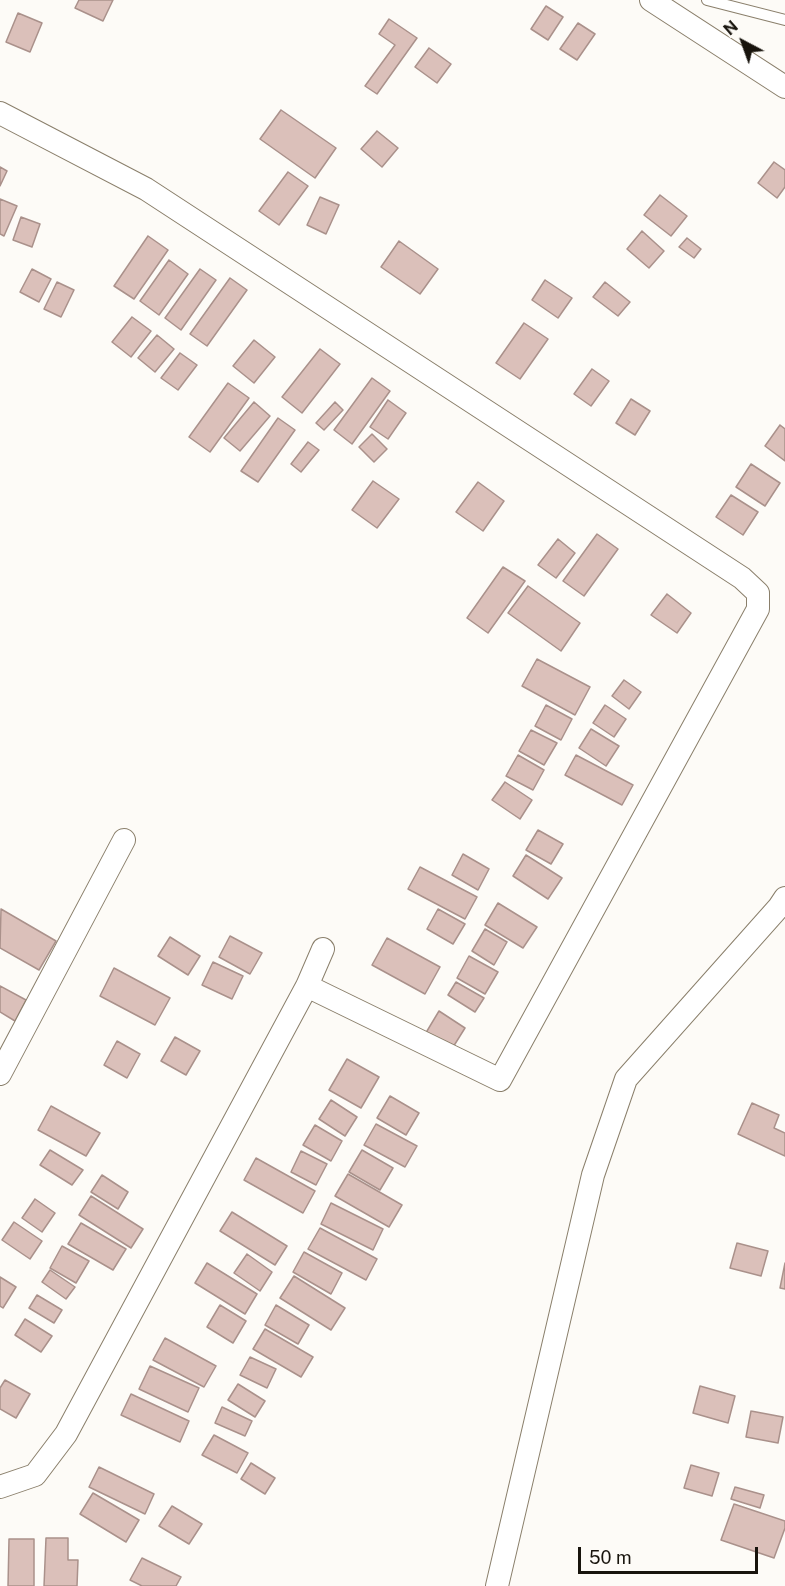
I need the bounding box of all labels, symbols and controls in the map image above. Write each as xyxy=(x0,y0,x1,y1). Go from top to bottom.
north arrow xyxy=(713,12,773,72)
text: N xyxy=(720,17,742,39)
scale bar xyxy=(581,1535,761,1573)
text: 50 m xyxy=(589,1547,632,1568)

